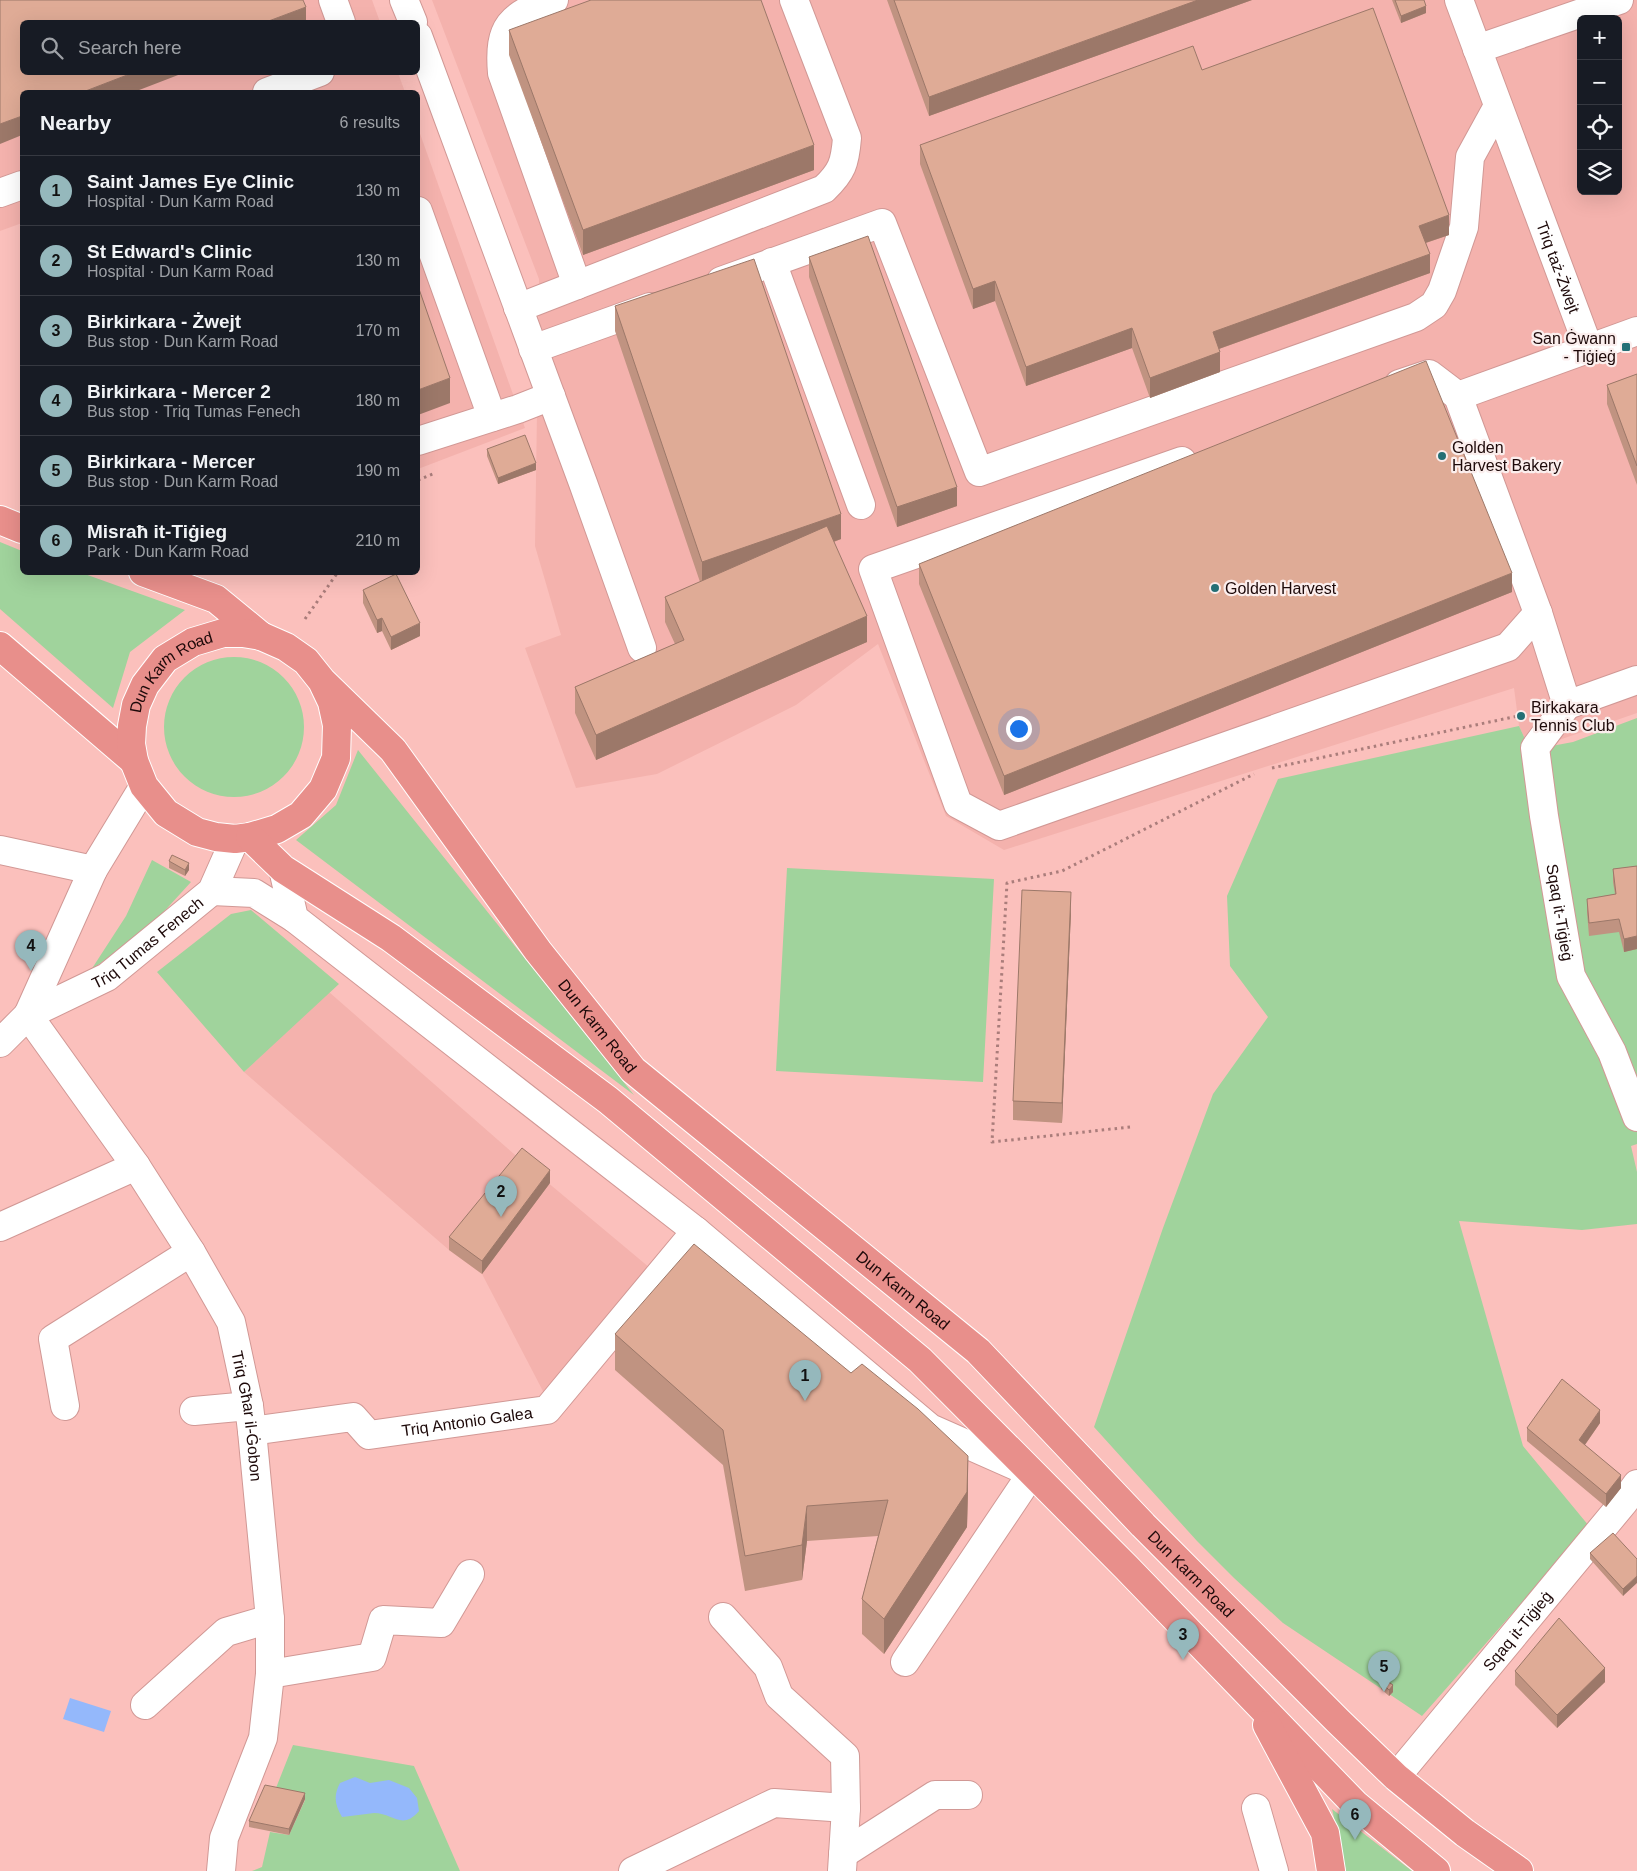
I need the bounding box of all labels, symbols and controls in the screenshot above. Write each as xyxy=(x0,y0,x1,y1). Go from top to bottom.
map controls xyxy=(1577,15,1622,195)
button: + xyxy=(1577,15,1622,60)
search box xyxy=(20,20,420,75)
icon: search xyxy=(38,34,66,62)
text: Search here xyxy=(78,37,182,58)
button: − xyxy=(1577,60,1622,105)
button: locate xyxy=(1577,105,1622,150)
text: Nearby xyxy=(40,111,111,134)
text: 6 results xyxy=(340,114,400,131)
button: layers xyxy=(1577,150,1622,195)
text: Saint James Eye Clinic xyxy=(87,171,294,192)
text: 1 xyxy=(52,182,60,199)
text: 130 m xyxy=(356,182,400,199)
text: Hospital · Dun Karm Road xyxy=(87,193,274,210)
street label: Triq taż-Żwejt xyxy=(1534,219,1583,316)
text: St Edward's Clinic xyxy=(87,241,252,262)
text: 2 xyxy=(52,252,60,269)
text: 130 m xyxy=(356,252,400,269)
text: Hospital · Dun Karm Road xyxy=(87,263,274,280)
text: Birkirkara - Żwejt xyxy=(87,311,241,332)
text: 3 xyxy=(52,322,60,339)
text: 170 m xyxy=(356,322,400,339)
place label: San Ġwann - Tiġieġ xyxy=(1532,328,1616,365)
text: Bus stop · Dun Karm Road xyxy=(87,333,278,350)
marker: San Ġwann - Tiġieġ xyxy=(1620,341,1632,353)
text: Birkirkara - Mercer 2 xyxy=(87,381,271,402)
text: 4 xyxy=(52,392,60,409)
text: 180 m xyxy=(356,392,400,409)
text: Bus stop · Triq Tumas Fenech xyxy=(87,403,300,420)
place label: Golden Harvest Bakery xyxy=(1452,439,1561,474)
marker: Golden Harvest Bakery xyxy=(1436,450,1448,462)
text: Birkirkara - Mercer xyxy=(87,451,255,472)
text: 5 xyxy=(52,462,60,479)
text: 190 m xyxy=(356,462,400,479)
text: Bus stop · Dun Karm Road xyxy=(87,473,278,490)
text: Misraħ it-Tiġieg xyxy=(87,521,227,542)
text: 6 xyxy=(52,532,60,549)
text: 210 m xyxy=(356,532,400,549)
text: Park · Dun Karm Road xyxy=(87,543,249,560)
place label: Golden Harvest xyxy=(1225,580,1337,597)
marker: Golden Harvest xyxy=(1209,582,1221,594)
street label: Dun Karm Road xyxy=(126,628,214,714)
place label: Birkakara Tennis Club xyxy=(1531,699,1615,734)
marker: Birkakara Tennis Club xyxy=(1515,710,1527,722)
your location xyxy=(1006,716,1032,742)
street label: Sqaq it-Tiġieġ xyxy=(1544,863,1577,962)
street label: Triq Tumas Fenech xyxy=(89,893,206,992)
pin: 4 xyxy=(15,930,47,971)
street label: Dun Karm Road xyxy=(555,976,640,1076)
pin: 2 xyxy=(485,1176,517,1217)
street label: Dun Karm Road xyxy=(853,1247,953,1333)
street label: Triq Għar il-Ġobon xyxy=(229,1349,265,1482)
pin: 1 xyxy=(789,1360,821,1401)
street label: Triq Antonio Galea xyxy=(400,1404,534,1439)
street label: Dun Karm Road xyxy=(1145,1527,1238,1620)
street label: Sqaq it-Tiġieġ xyxy=(1479,1588,1555,1674)
pin: 3 xyxy=(1167,1619,1199,1660)
pin: 5 xyxy=(1368,1651,1400,1692)
pin: 6 xyxy=(1339,1799,1371,1840)

